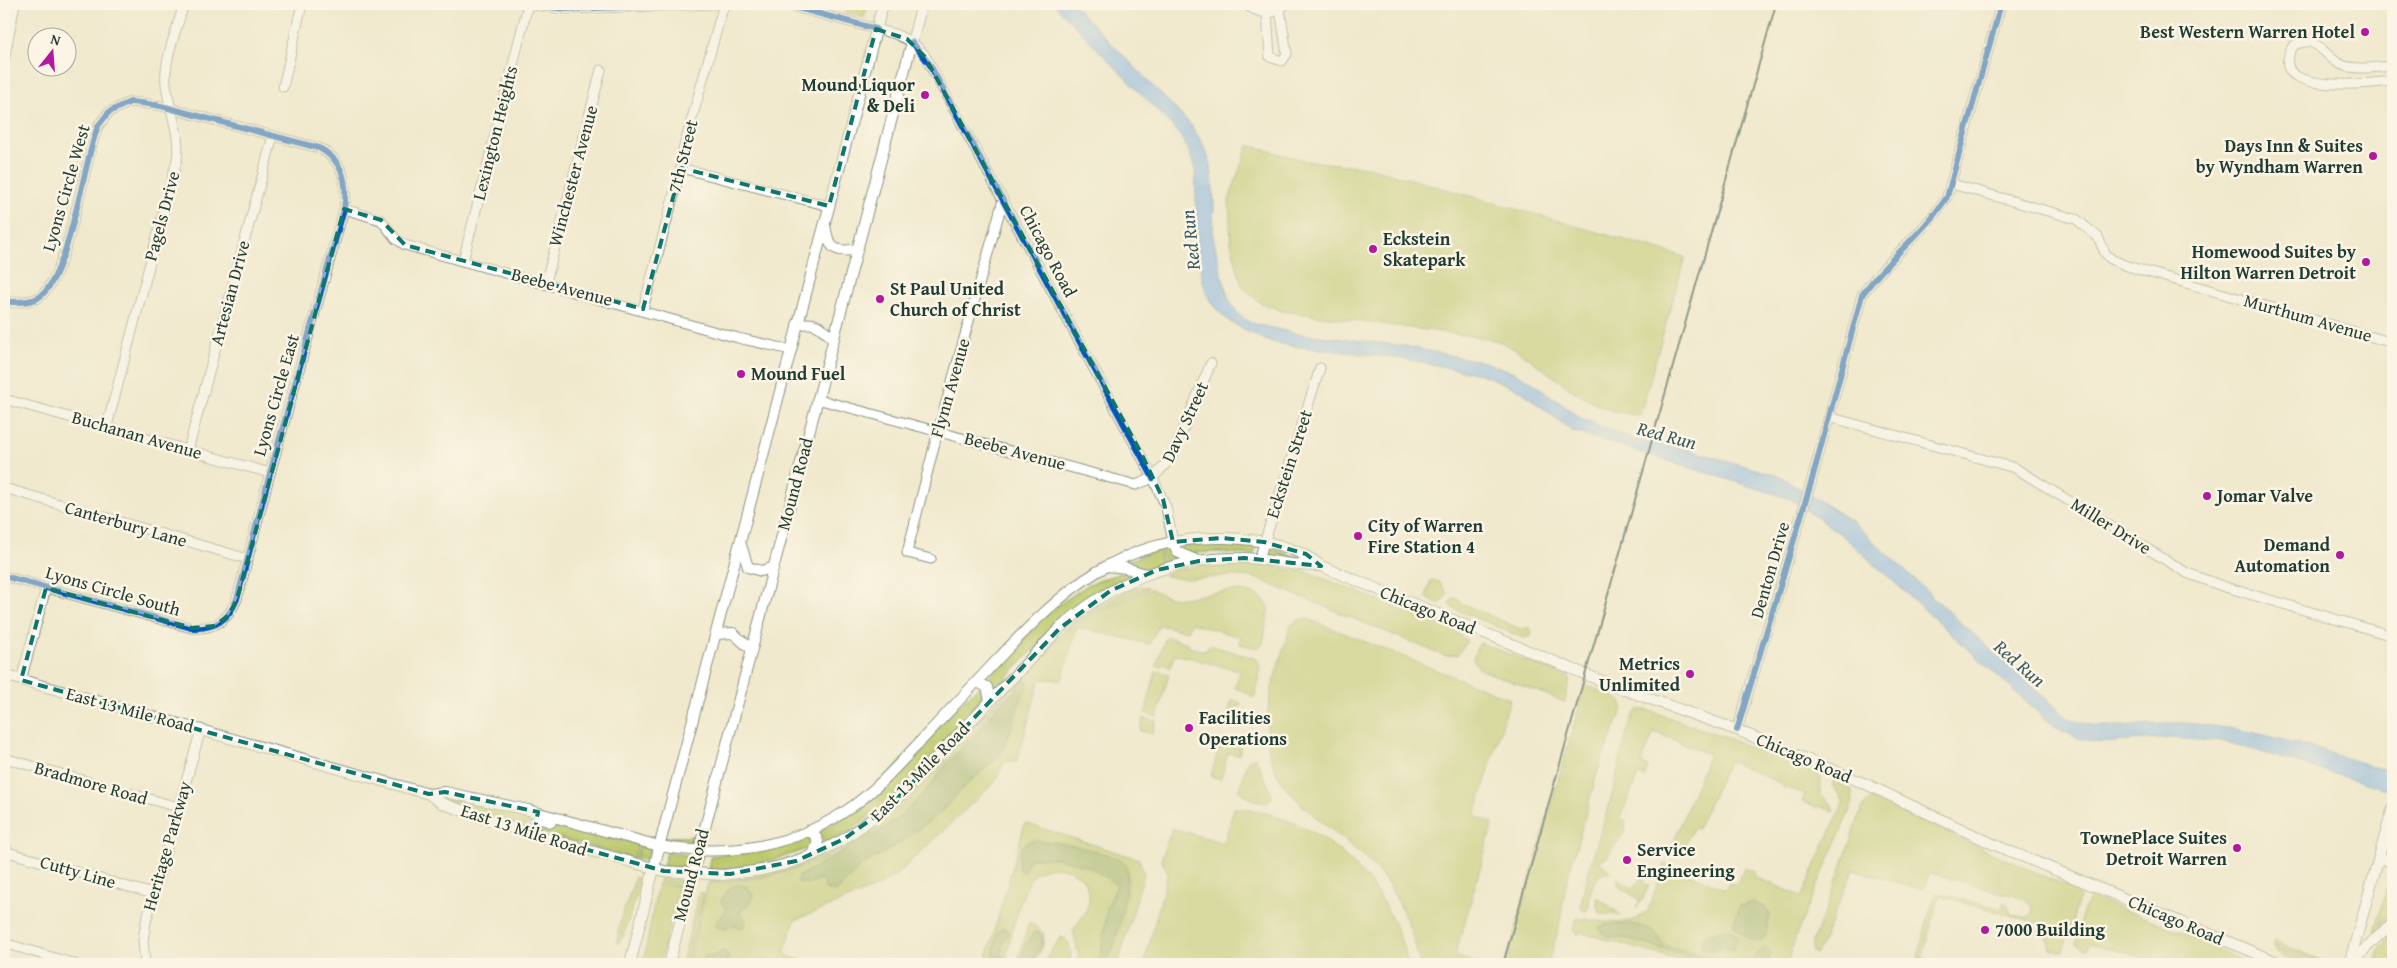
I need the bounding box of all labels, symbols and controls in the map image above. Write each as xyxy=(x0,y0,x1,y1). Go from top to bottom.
place label: Best Western Warren Hotel xyxy=(2140,18,2355,45)
marker: Best Western Warren Hotel xyxy=(2359,26,2371,38)
north arrow xyxy=(28,28,78,78)
text: N xyxy=(48,29,64,51)
street label: Lexington Heights xyxy=(465,63,524,203)
place label: Mound Liquor & Deli xyxy=(802,71,916,119)
marker: Mound Liquor & Deli xyxy=(919,89,931,101)
street label: Winchester Avenue xyxy=(541,102,604,250)
street label: 7th Street xyxy=(660,116,705,195)
street label: Lyons Circle West xyxy=(34,120,97,255)
place label: Days Inn & Suites by Wyndham Warren xyxy=(2196,132,2363,180)
marker: Days Inn & Suites by Wyndham Warren xyxy=(2367,150,2379,162)
street label: Pagels Drive xyxy=(137,168,186,264)
street label: Chicago Road xyxy=(1013,200,1084,302)
water label: Red Run xyxy=(1173,208,1207,272)
place label: Eckstein Skatepark xyxy=(1383,225,1466,273)
street label: Artesian Drive xyxy=(202,237,257,349)
place label: Homewood Suites by Hilton Warren Detroit xyxy=(2180,238,2357,286)
marker: Eckstein Skatepark xyxy=(1367,243,1379,255)
marker: Homewood Suites by Hilton Warren Detroit xyxy=(2360,256,2372,268)
street label: Beebe Avenue xyxy=(508,260,616,313)
place label: St Paul United Church of Christ xyxy=(890,275,1021,323)
street label: Murthum Avenue xyxy=(2241,286,2375,349)
marker: St Paul United Church of Christ xyxy=(874,293,886,305)
street label: Lyons Circle East xyxy=(245,330,306,459)
street label: Flynn Avenue xyxy=(922,335,977,441)
place label: Mound Fuel xyxy=(751,360,846,387)
marker: Mound Fuel xyxy=(735,368,747,380)
street label: Davy Street xyxy=(1154,376,1215,467)
street label: Buchanan Avenue xyxy=(69,403,205,466)
street label: Eckstein Street xyxy=(1258,406,1319,522)
water label: Red Run xyxy=(1633,413,1700,456)
street label: Beebe Avenue xyxy=(961,424,1069,477)
street label: Mound Road xyxy=(769,434,820,533)
place label: Jomar Valve xyxy=(2214,482,2313,509)
street label: Miller Drive xyxy=(2066,490,2157,561)
marker: Jomar Valve xyxy=(2201,490,2213,502)
street label: Canterbury Lane xyxy=(62,493,190,554)
place label: City of Warren Fire Station 4 xyxy=(1368,512,1484,560)
street label: Denton Drive xyxy=(1743,518,1796,621)
marker: City of Warren Fire Station 4 xyxy=(1352,530,1364,542)
place label: Demand Automation xyxy=(2235,531,2331,579)
marker: Demand Automation xyxy=(2334,549,2346,561)
street label: Lyons Circle South xyxy=(43,558,184,623)
street label: Chicago Road xyxy=(1376,578,1481,641)
water label: Red Run xyxy=(1987,632,2052,694)
place label: Metrics Unlimited xyxy=(1599,650,1681,698)
marker: Metrics Unlimited xyxy=(1684,668,1696,680)
street label: East 13 Mile Road xyxy=(63,679,197,740)
place label: Facilities Operations xyxy=(1199,704,1287,752)
street label: East 13 Mile Road xyxy=(864,715,976,828)
marker: Facilities Operations xyxy=(1183,722,1195,734)
street label: Chicago Road xyxy=(1752,725,1856,790)
street label: Bradmore Road xyxy=(31,753,151,812)
street label: Heritage Parkway xyxy=(135,778,198,914)
street label: East 13 Mile Road xyxy=(458,796,591,863)
place label: TownePlace Suites Detroit Warren xyxy=(2080,824,2227,872)
street label: Mound Road xyxy=(665,825,716,924)
place label: Service Engineering xyxy=(1637,836,1735,884)
marker: TownePlace Suites Detroit Warren xyxy=(2231,842,2243,854)
street label: Cutty Line xyxy=(37,848,119,895)
marker: Service Engineering xyxy=(1621,854,1633,866)
street label: Chicago Road xyxy=(2124,887,2228,952)
place label: 7000 Building xyxy=(1995,916,2105,943)
marker: 7000 Building xyxy=(1979,924,1991,936)

